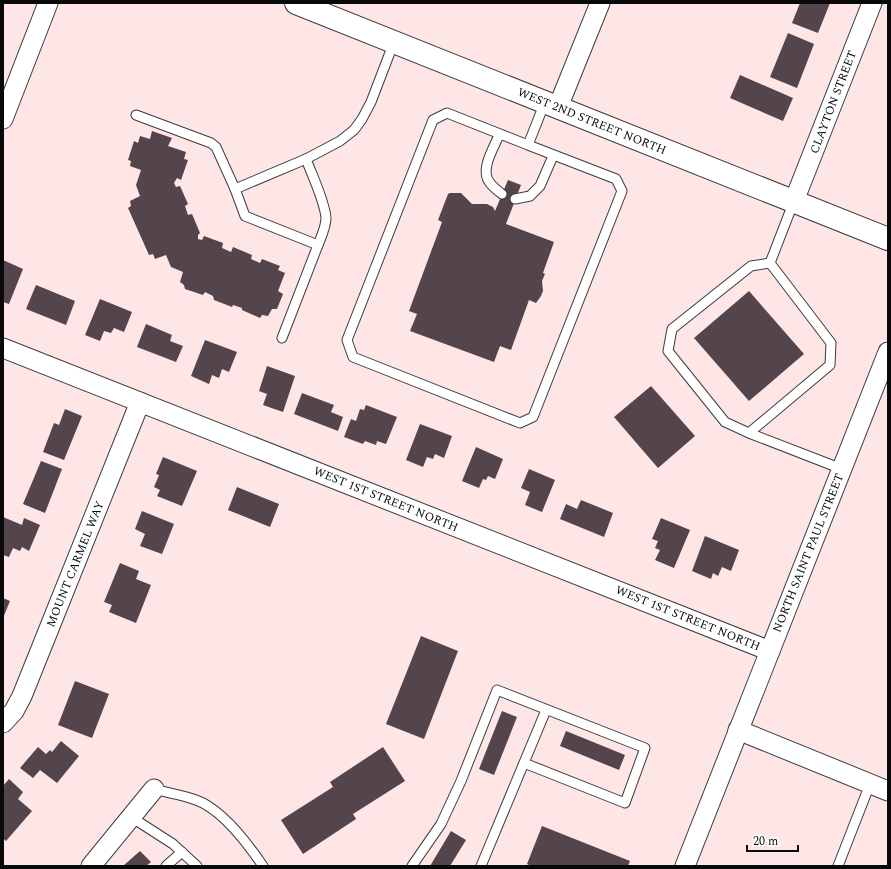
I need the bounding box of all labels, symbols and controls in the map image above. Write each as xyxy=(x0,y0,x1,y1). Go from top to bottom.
street label: CLAYTON STREET xyxy=(805,48,862,157)
street label: WEST 2ND STREET NORTH xyxy=(515,83,669,160)
street label: WEST 1ST STREET NORTH xyxy=(311,462,461,537)
street label: NORTH SAINT PAUL STREET xyxy=(768,471,849,636)
street label: MOUNT CARMEL WAY xyxy=(41,498,110,630)
street label: WEST 1ST STREET NORTH xyxy=(613,581,763,656)
scale bar xyxy=(747,827,798,853)
text: 20 m xyxy=(753,832,778,851)

